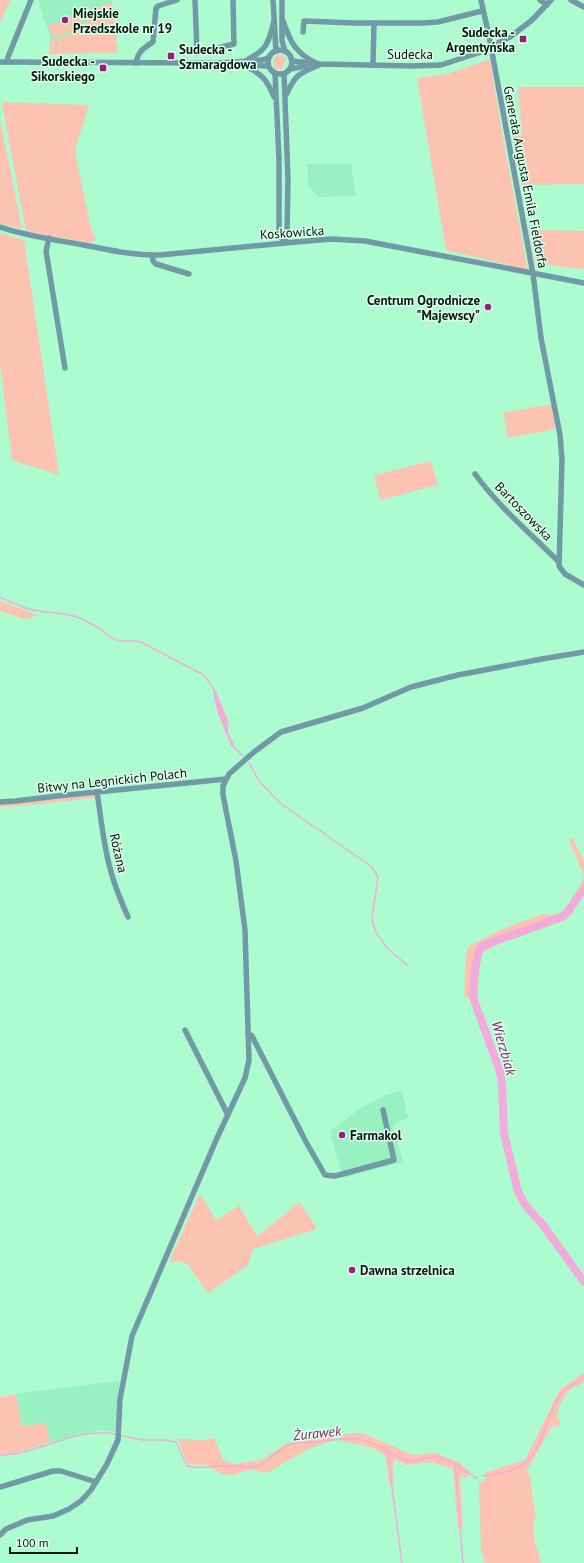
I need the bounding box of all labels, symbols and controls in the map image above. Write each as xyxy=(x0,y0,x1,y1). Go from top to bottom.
place label: Miejskie Przedszkole nr 19 xyxy=(73,5,172,37)
marker: Miejskie Przedszkole nr 19 xyxy=(60,15,70,25)
place label: Sudecka - Argentyńska xyxy=(446,24,515,56)
marker: Sudecka - Argentyńska xyxy=(518,34,528,44)
place label: Sudecka - Szmaragdowa xyxy=(179,41,256,73)
street label: Sudecka xyxy=(387,46,433,63)
marker: Sudecka - Szmaragdowa xyxy=(166,51,176,61)
place label: Sudecka - Sikorskiego xyxy=(31,53,95,85)
marker: Sudecka - Sikorskiego xyxy=(98,63,108,73)
street label: Generała Augusta Emila Fieldorfa xyxy=(500,85,552,270)
street label: Koskowicka xyxy=(259,222,325,243)
place label: Centrum Ogrodnicze "Majewscy" xyxy=(367,292,480,324)
marker: Centrum Ogrodnicze "Majewscy" xyxy=(483,302,493,312)
street label: Bartoszowska xyxy=(491,478,556,544)
street label: Bitwy na Legnickich Polach xyxy=(36,764,188,797)
street label: Różana xyxy=(106,832,131,874)
water label: Wierzbiak xyxy=(488,1019,521,1078)
place label: Farmakol xyxy=(350,1127,402,1144)
marker: Farmakol xyxy=(337,1130,347,1140)
place label: Dawna strzelnica xyxy=(360,1262,455,1279)
marker: Dawna strzelnica xyxy=(347,1265,357,1275)
water label: Żurawek xyxy=(291,1421,343,1445)
scale bar xyxy=(10,1529,77,1555)
text: 100 m xyxy=(16,1535,49,1550)

